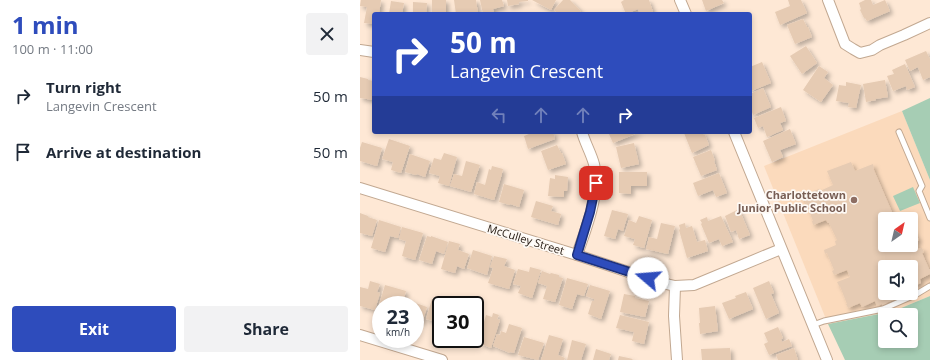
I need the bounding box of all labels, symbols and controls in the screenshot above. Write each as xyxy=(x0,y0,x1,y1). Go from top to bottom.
text: 1 min xyxy=(12,8,79,41)
button: close xyxy=(306,13,348,55)
text: 50 m xyxy=(450,23,517,61)
icon: right xyxy=(384,28,436,80)
text: 100 m · 11:00 xyxy=(12,40,93,58)
text: Langevin Crescent xyxy=(450,59,603,83)
text: Turn right xyxy=(46,77,121,97)
icon: right xyxy=(12,85,34,107)
text: 50 m xyxy=(313,86,348,106)
text: Langevin Crescent xyxy=(46,97,157,115)
icon: left xyxy=(488,104,510,126)
icon: ahead xyxy=(530,104,552,126)
icon: ahead xyxy=(572,104,594,126)
icon: right xyxy=(614,104,636,126)
icon: arrive xyxy=(12,141,34,163)
text: Arrive at destination xyxy=(46,142,201,162)
text: 50 m xyxy=(313,142,348,162)
pin xyxy=(579,166,613,200)
icon: arrive xyxy=(585,172,607,194)
place label: Charlottetown Junior Public School xyxy=(737,187,846,215)
marker: Charlottetown Junior Public School xyxy=(849,195,859,205)
north arrow xyxy=(878,212,918,252)
map controls xyxy=(878,212,918,348)
street label: McCulley Street xyxy=(486,220,566,258)
position arrow xyxy=(627,257,669,299)
button: sound xyxy=(878,260,918,300)
speed limit sign: 30 xyxy=(432,296,484,348)
text: 23 xyxy=(387,303,409,330)
button: Exit xyxy=(12,306,176,352)
button: Share xyxy=(184,306,348,352)
button: search xyxy=(878,308,918,348)
text: km/h xyxy=(386,325,410,339)

